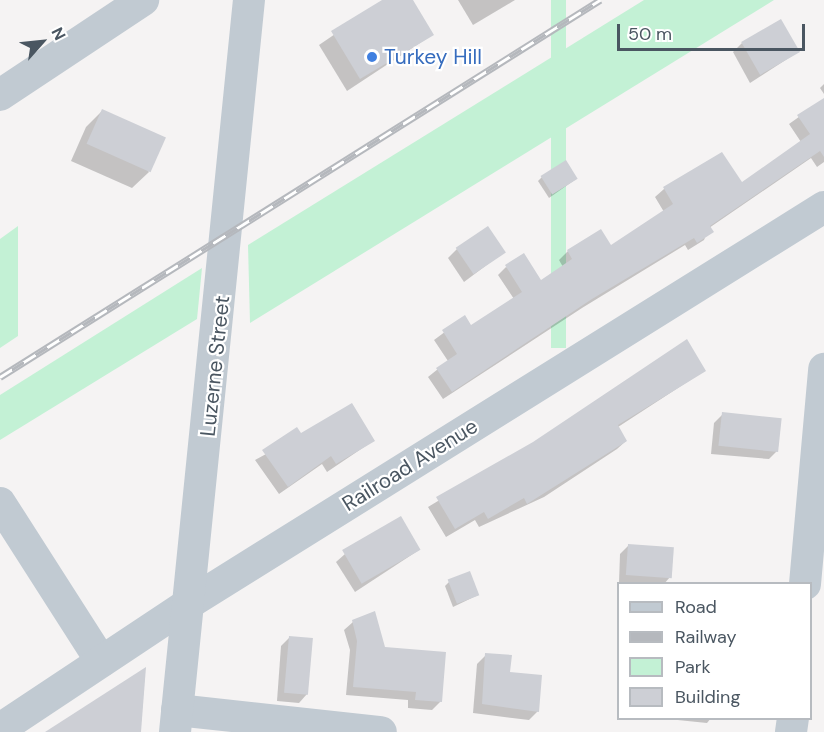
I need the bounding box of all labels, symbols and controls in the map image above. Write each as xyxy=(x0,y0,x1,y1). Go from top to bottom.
north arrow xyxy=(12,12,72,72)
scale bar xyxy=(620,12,808,50)
text: 50 m xyxy=(628,22,672,46)
text: N xyxy=(46,24,70,44)
place label: Turkey Hill xyxy=(384,44,482,70)
marker: Turkey Hill xyxy=(365,50,379,64)
street label: Luzerne Street xyxy=(195,294,235,438)
street label: Railroad Avenue xyxy=(338,413,482,517)
legend xyxy=(617,582,812,720)
text: Road xyxy=(675,595,717,619)
text: Railway xyxy=(675,625,737,649)
text: Park xyxy=(675,655,711,679)
text: Building xyxy=(675,685,740,709)

